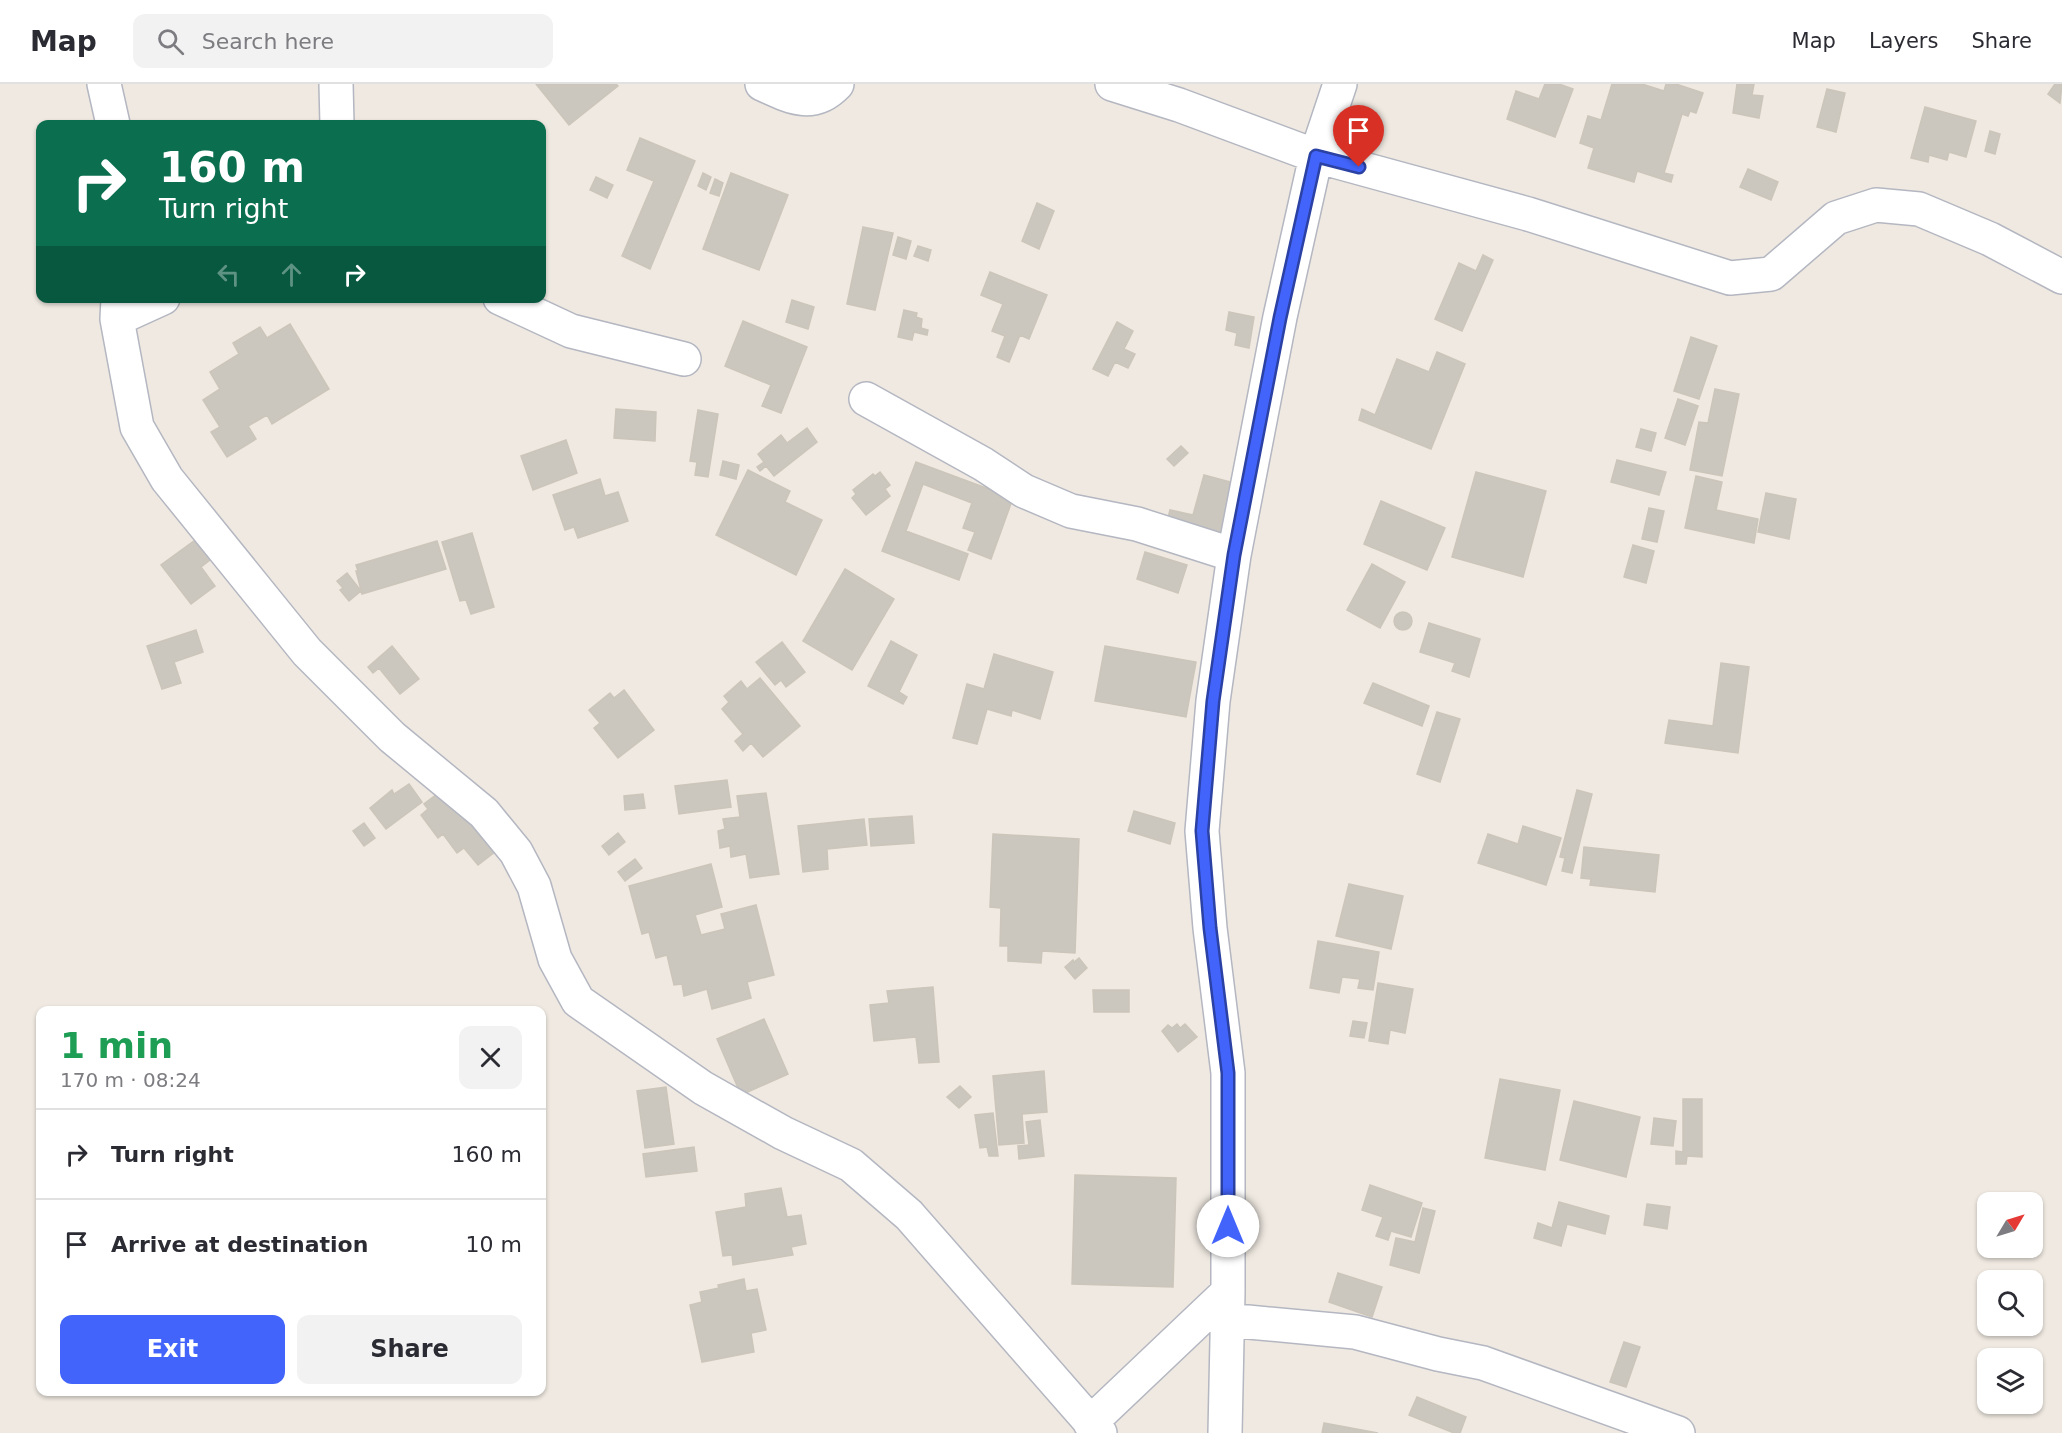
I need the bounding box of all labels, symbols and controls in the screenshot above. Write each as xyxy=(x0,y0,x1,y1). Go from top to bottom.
search box xyxy=(133,14,553,68)
text: Map xyxy=(30,25,97,58)
icon: search xyxy=(154,25,187,58)
text: Search here xyxy=(202,29,334,54)
text: Map xyxy=(1792,29,1836,53)
text: Layers xyxy=(1869,29,1938,53)
text: Share xyxy=(1971,29,2032,53)
pin xyxy=(1333,105,1384,167)
icon: arrive xyxy=(1342,114,1375,147)
text: 160 m xyxy=(159,143,305,192)
icon: right xyxy=(60,144,138,222)
text: Turn right xyxy=(159,193,288,224)
icon: left xyxy=(212,258,245,291)
icon: ahead xyxy=(275,258,308,291)
icon: right xyxy=(338,258,371,291)
text: 1 min xyxy=(60,1025,173,1066)
button: close xyxy=(459,1026,522,1089)
text: 170 m · 08:24 xyxy=(60,1068,201,1092)
icon: right xyxy=(60,1138,93,1171)
text: Turn right xyxy=(111,1142,234,1167)
text: 160 m xyxy=(452,1142,522,1167)
north arrow xyxy=(1977,1192,2043,1258)
map controls xyxy=(1977,1192,2043,1414)
position arrow xyxy=(1196,1194,1260,1258)
icon: arrive xyxy=(60,1228,93,1261)
text: Arrive at destination xyxy=(111,1232,368,1257)
text: 10 m xyxy=(466,1232,522,1257)
button: search xyxy=(1977,1270,2043,1336)
button: Exit xyxy=(60,1315,285,1384)
button: Share xyxy=(297,1315,522,1384)
button: layers xyxy=(1977,1348,2043,1414)

